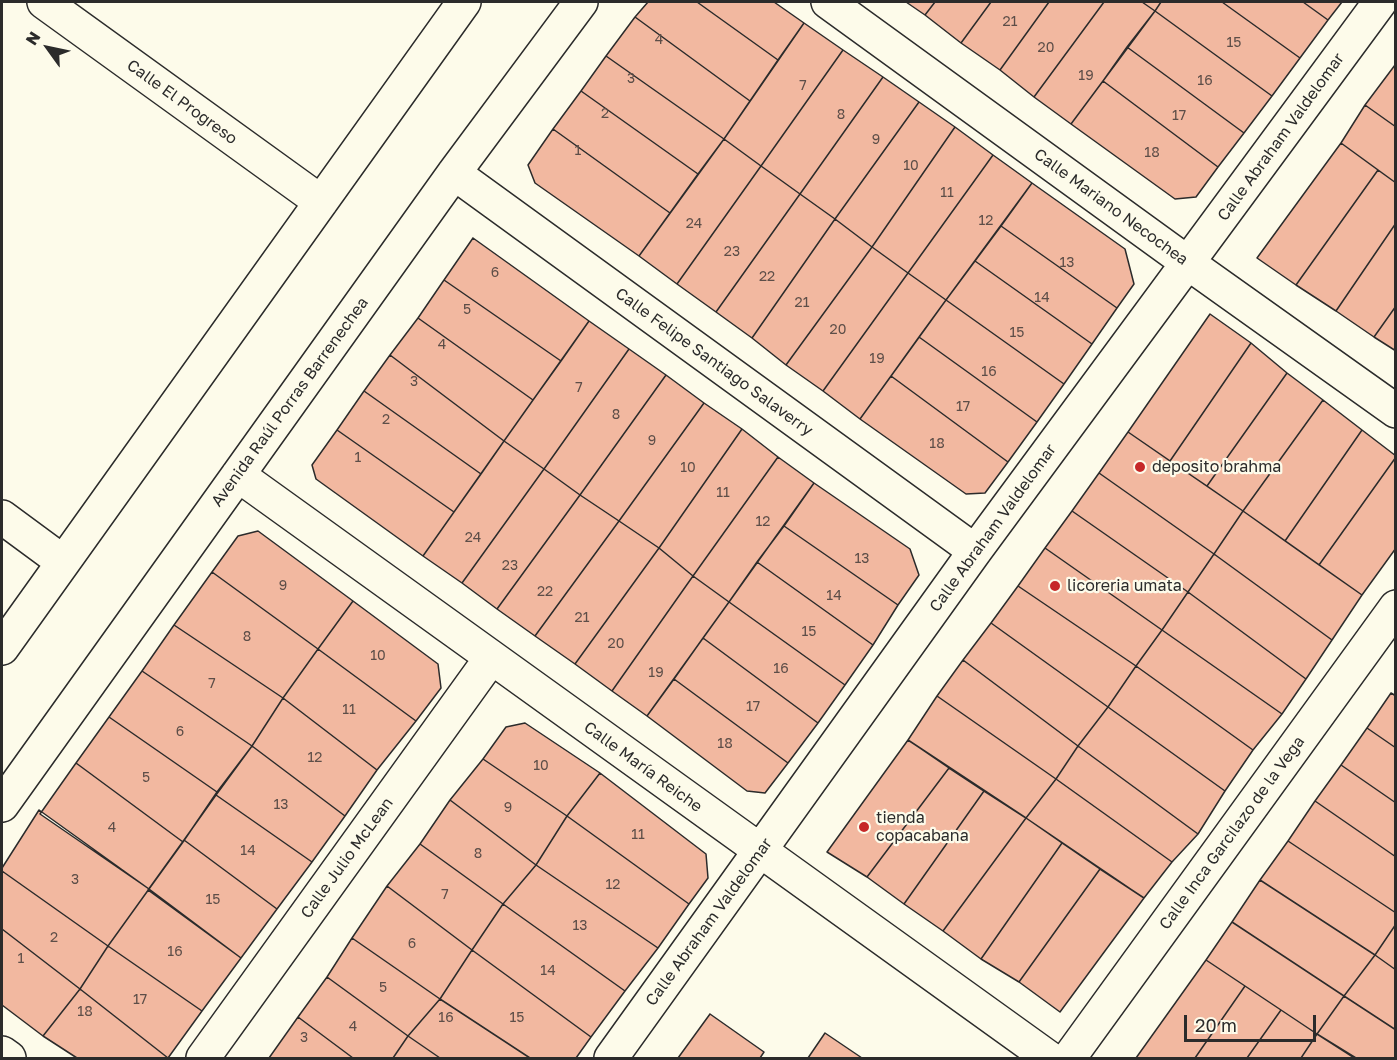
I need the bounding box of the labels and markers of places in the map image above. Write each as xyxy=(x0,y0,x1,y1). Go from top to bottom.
place label: deposito brahma xyxy=(1152,457,1281,477)
marker: deposito brahma xyxy=(1133,460,1147,474)
place label: licoreria umata xyxy=(1067,576,1182,596)
marker: licoreria umata xyxy=(1048,579,1062,593)
place label: tienda copacabana xyxy=(876,808,969,846)
marker: tienda copacabana xyxy=(857,820,871,834)

